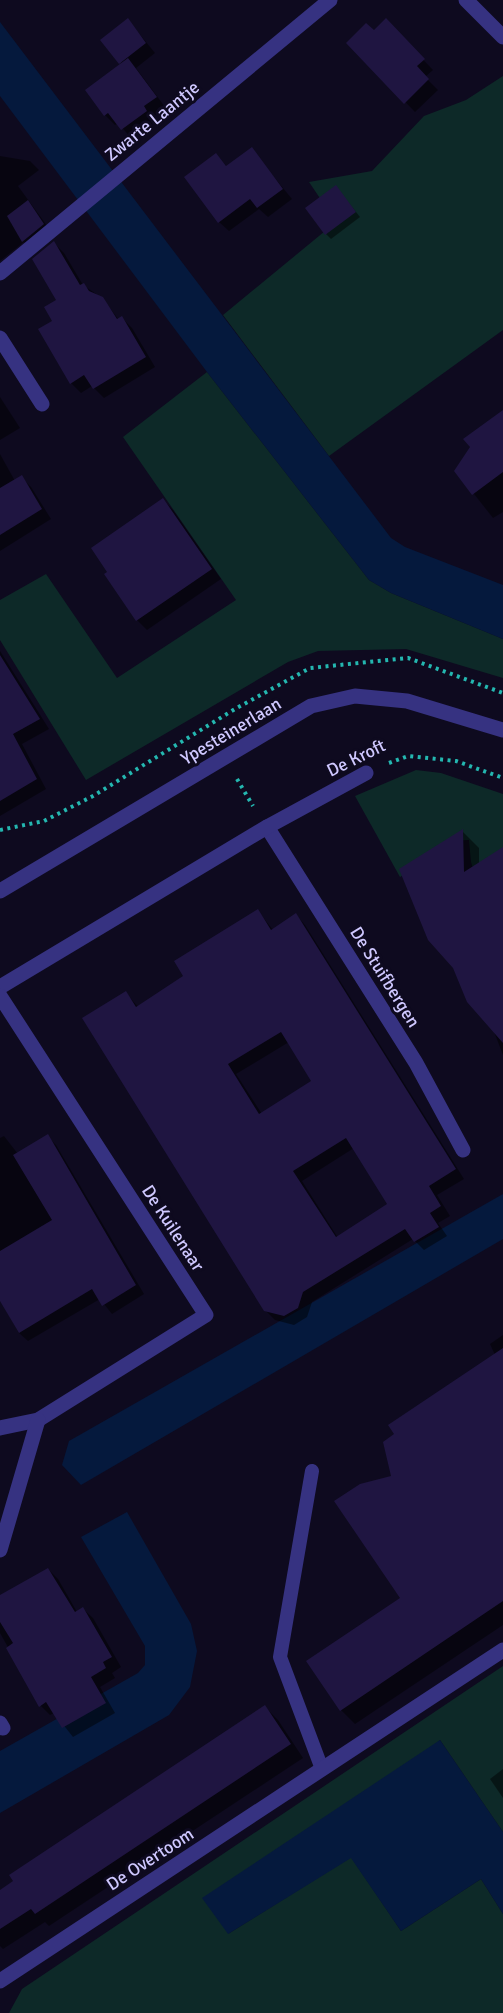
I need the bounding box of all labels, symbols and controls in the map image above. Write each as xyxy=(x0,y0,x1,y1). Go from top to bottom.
street label: Zwarte Laantje xyxy=(100,76,204,166)
street label: Ypesteinerlaan xyxy=(177,692,285,770)
street label: De Kroft xyxy=(323,734,389,782)
street label: De Stuifbergen xyxy=(345,922,425,1032)
street label: De Kuilenaar xyxy=(137,1181,209,1276)
street label: De Overtoom xyxy=(102,1823,198,1895)

